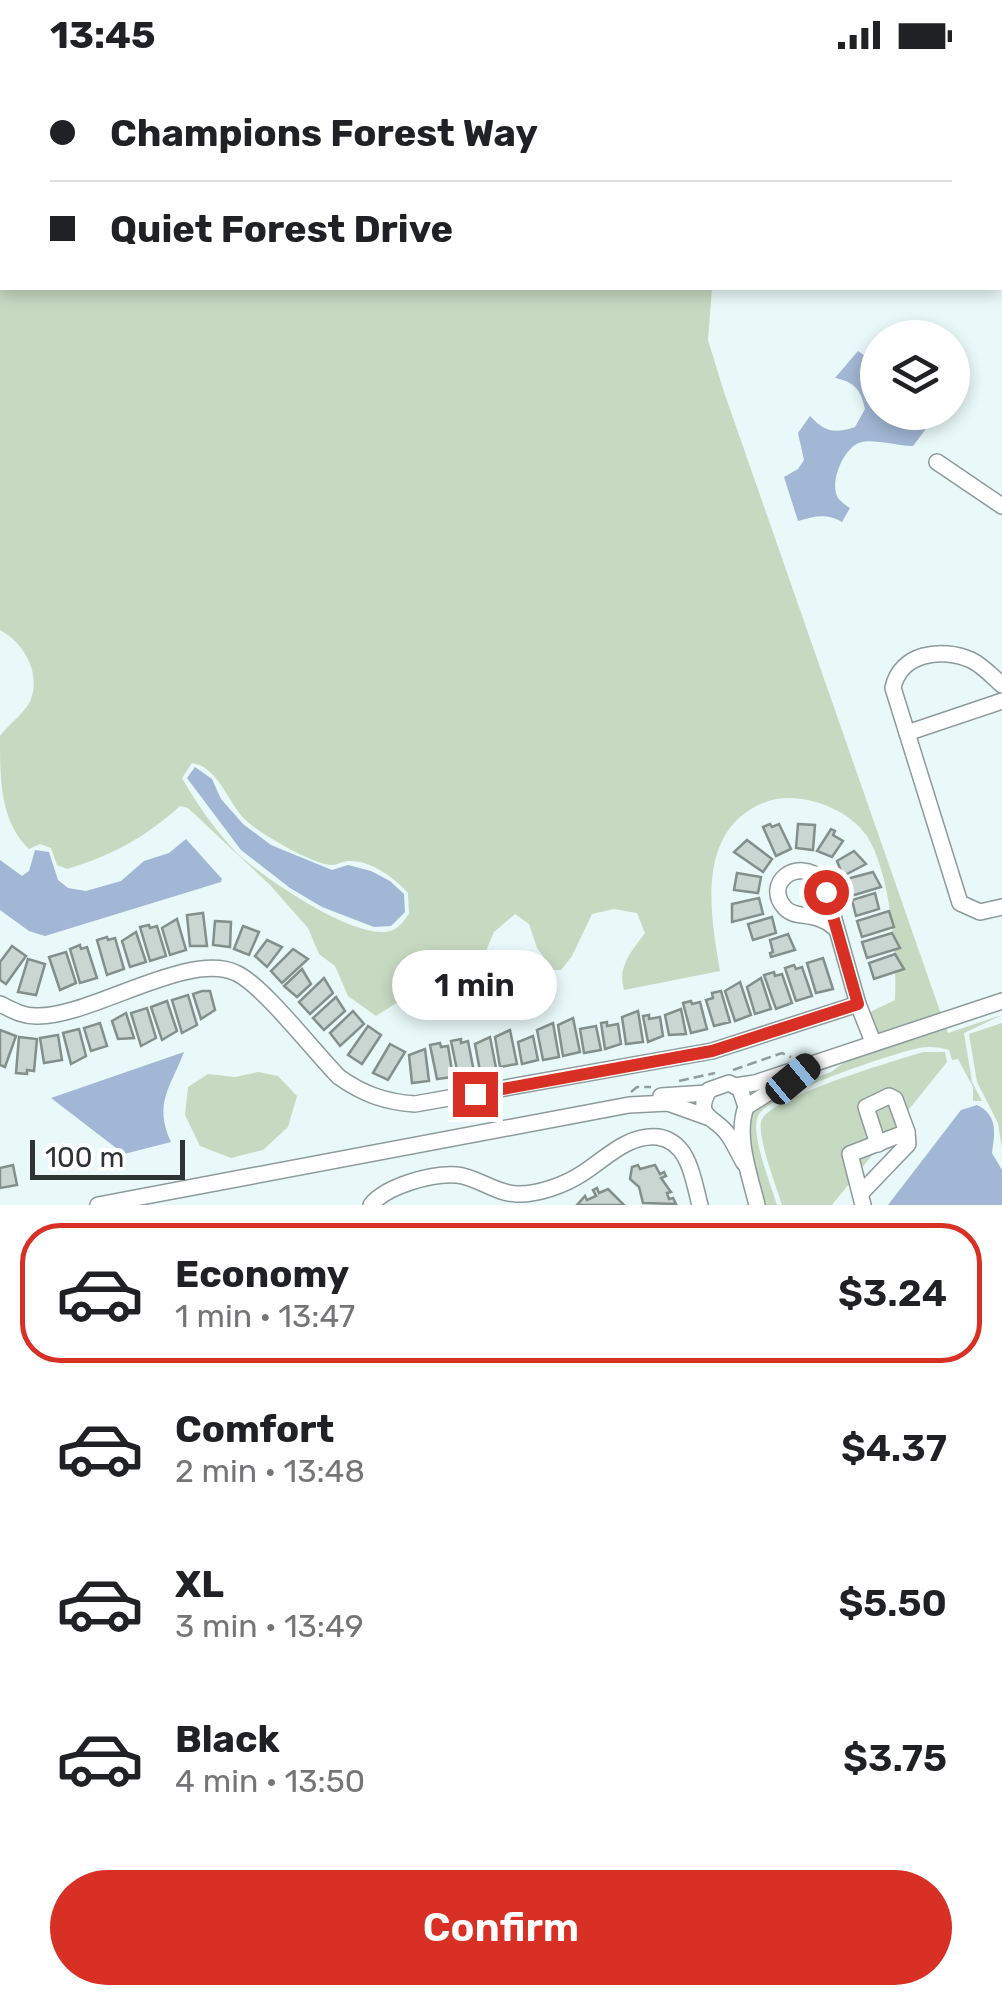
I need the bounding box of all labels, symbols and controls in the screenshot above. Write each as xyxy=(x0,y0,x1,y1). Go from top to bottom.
text: 13:45 xyxy=(50,12,156,58)
text: Champions Forest Way xyxy=(110,110,538,156)
text: Quiet Forest Drive xyxy=(110,206,453,252)
map controls xyxy=(860,320,970,430)
button: layers xyxy=(860,320,970,430)
route start xyxy=(804,870,849,915)
callout: 1 min xyxy=(392,949,558,1019)
text: 1 min xyxy=(434,966,515,1004)
car xyxy=(760,1048,826,1110)
route end xyxy=(453,1072,498,1117)
scale bar xyxy=(30,1135,185,1180)
text: 100 m xyxy=(45,1141,124,1174)
icon: car xyxy=(55,1248,145,1338)
text: Economy xyxy=(175,1251,349,1297)
text: $3.24 xyxy=(838,1270,947,1316)
text: 1 min · 13:47 xyxy=(175,1297,355,1335)
icon: car xyxy=(55,1403,145,1493)
text: Comfort xyxy=(175,1406,334,1452)
text: $4.37 xyxy=(841,1425,947,1471)
text: 2 min · 13:48 xyxy=(175,1452,365,1490)
icon: car xyxy=(55,1558,145,1648)
text: XL xyxy=(175,1561,224,1607)
text: $5.50 xyxy=(838,1580,947,1626)
text: 3 min · 13:49 xyxy=(175,1607,364,1645)
icon: car xyxy=(55,1713,145,1803)
text: Black xyxy=(175,1716,280,1762)
text: $3.75 xyxy=(843,1735,947,1781)
text: 4 min · 13:50 xyxy=(175,1762,365,1800)
button: Confirm xyxy=(50,1870,952,1985)

